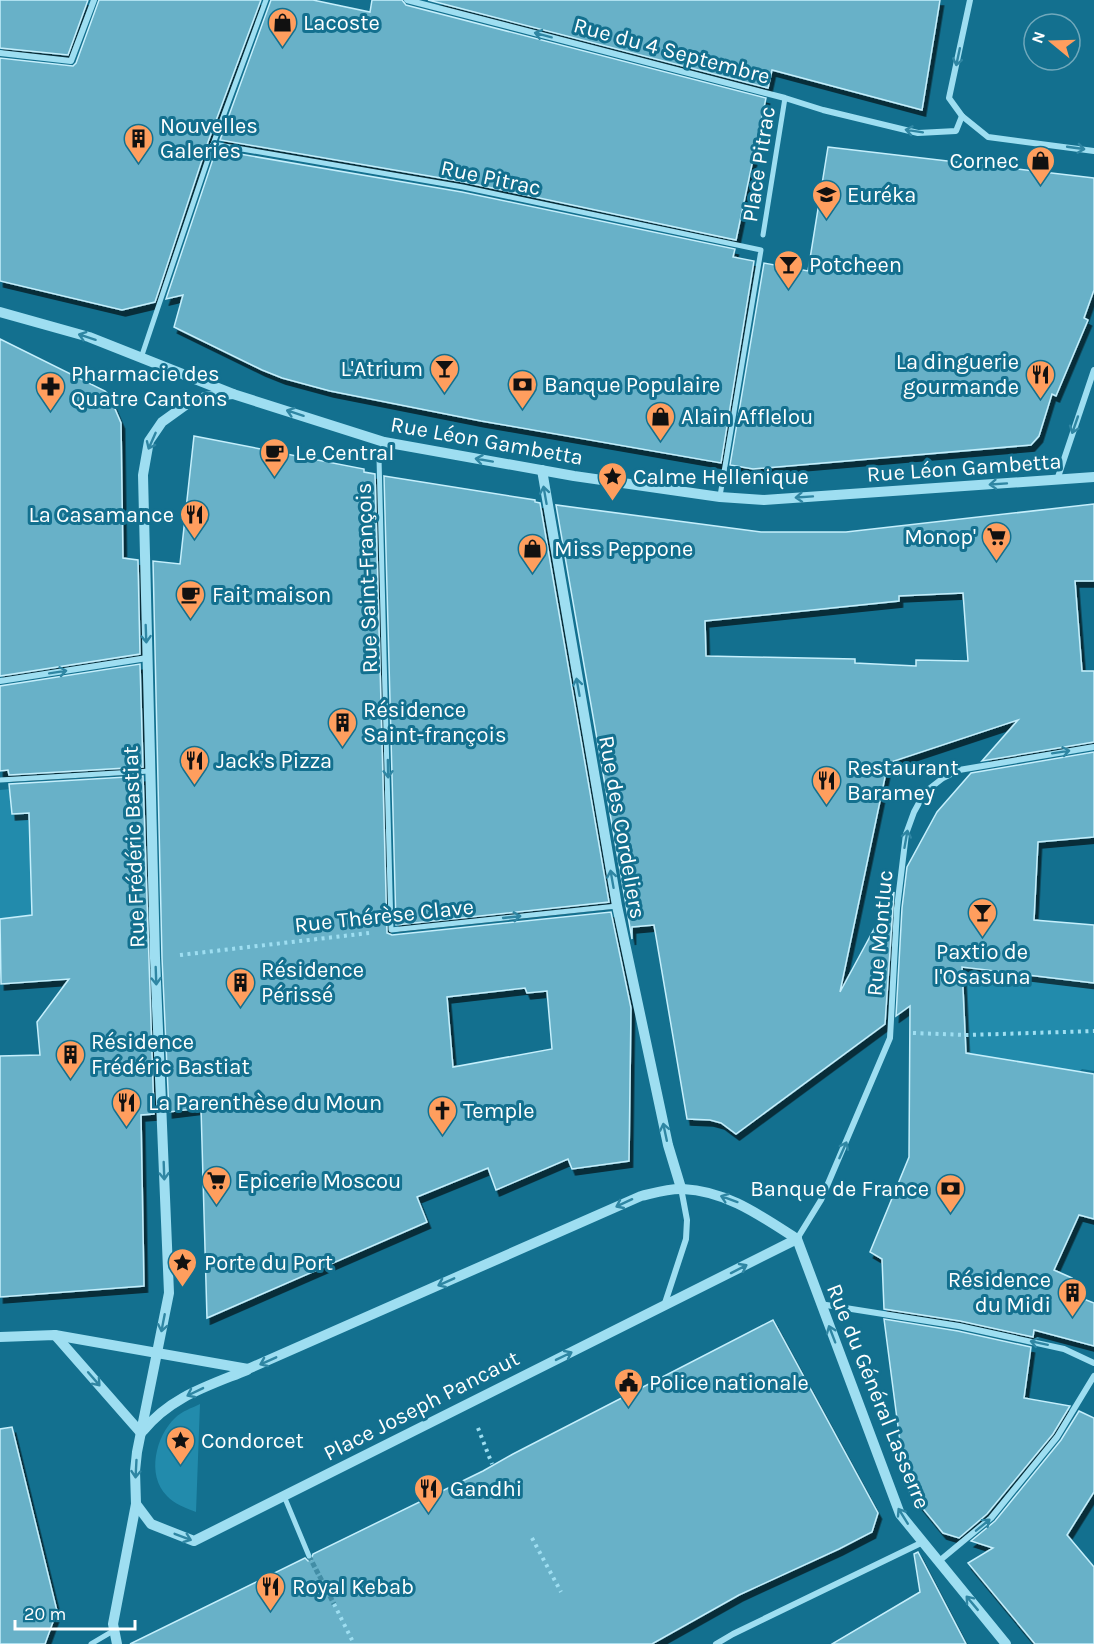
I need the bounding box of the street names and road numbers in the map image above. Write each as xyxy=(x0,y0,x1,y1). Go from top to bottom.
street label: Rue du 4 Septembre xyxy=(571,12,773,90)
street label: Place Pitrac xyxy=(737,104,781,224)
street label: Rue Pitrac xyxy=(438,155,543,201)
street label: Rue Léon Gambetta xyxy=(388,411,585,471)
street label: Rue Léon Gambetta xyxy=(866,448,1062,488)
street label: Rue Saint-François xyxy=(351,482,383,674)
street label: Rue des Cordeliers xyxy=(593,733,651,921)
street label: Rue Frédéric Bastiat xyxy=(117,746,151,948)
street label: Rue Montluc xyxy=(862,869,898,997)
street label: Rue Thérèse Clave xyxy=(293,894,475,938)
street label: Rue du Général Lasserre xyxy=(821,1280,935,1513)
street label: Place Joseph Pancaut xyxy=(319,1345,524,1467)

